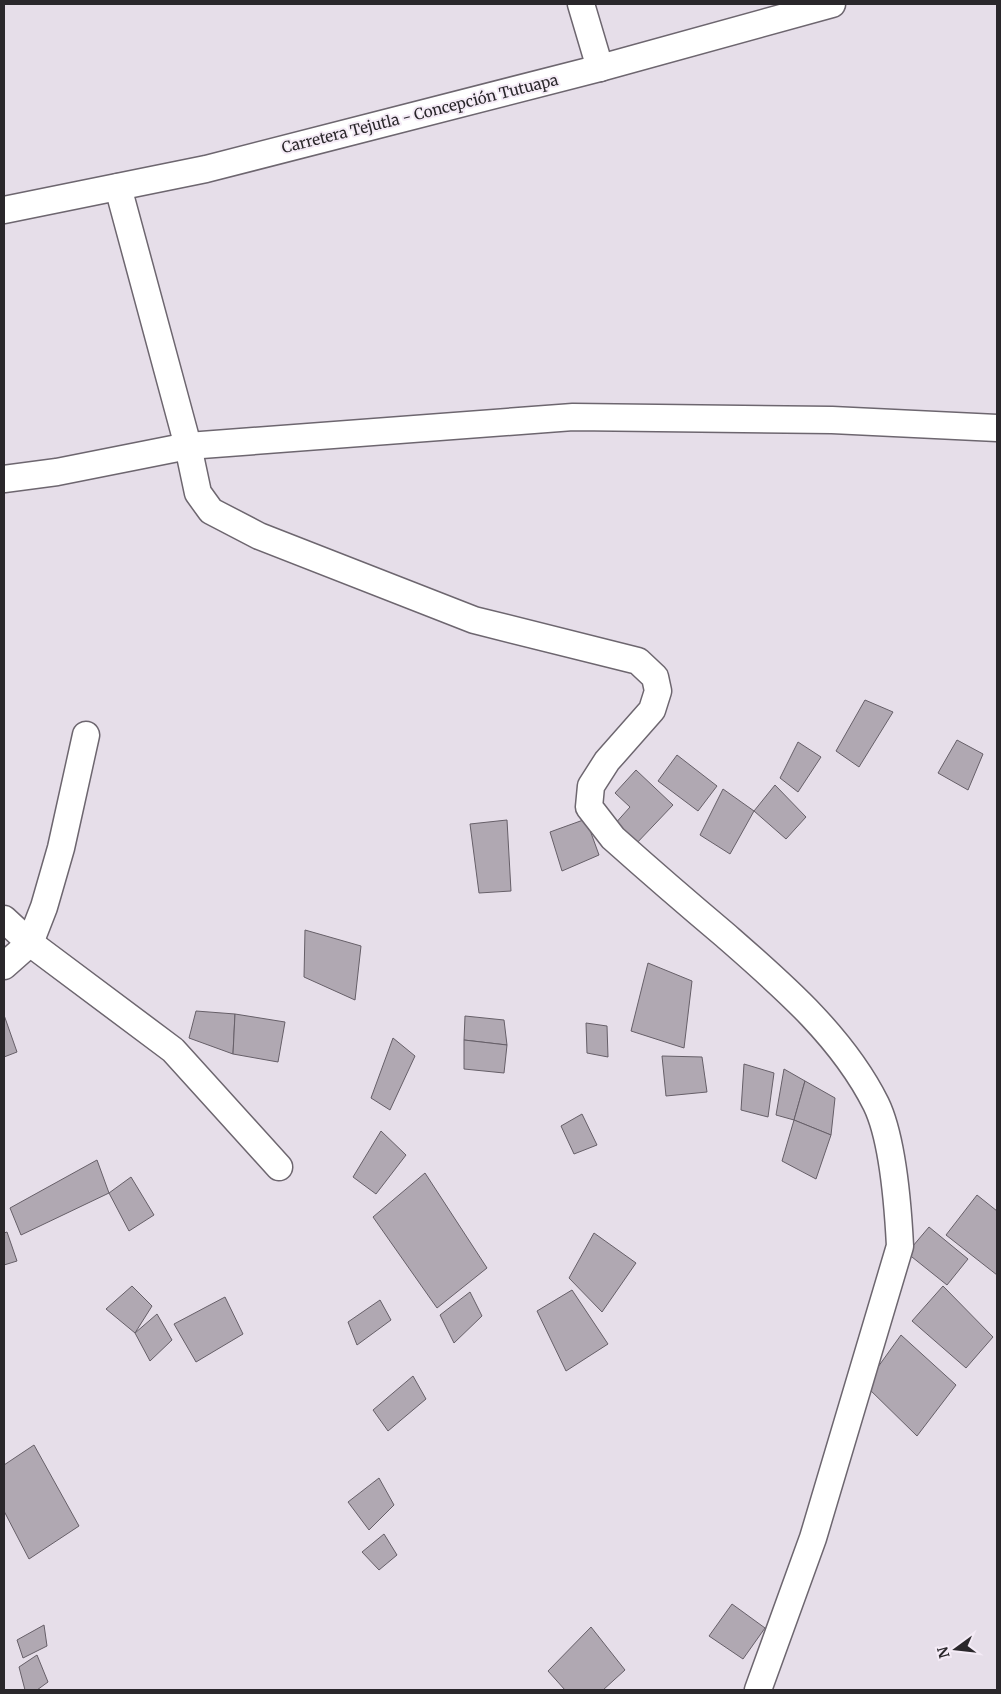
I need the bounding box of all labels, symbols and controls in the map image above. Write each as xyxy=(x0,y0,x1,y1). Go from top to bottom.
street label: Carretera Tejutla - Concepción Tutuapa xyxy=(280,70,560,157)
north arrow xyxy=(931,1624,981,1674)
text: N xyxy=(933,1645,954,1660)

